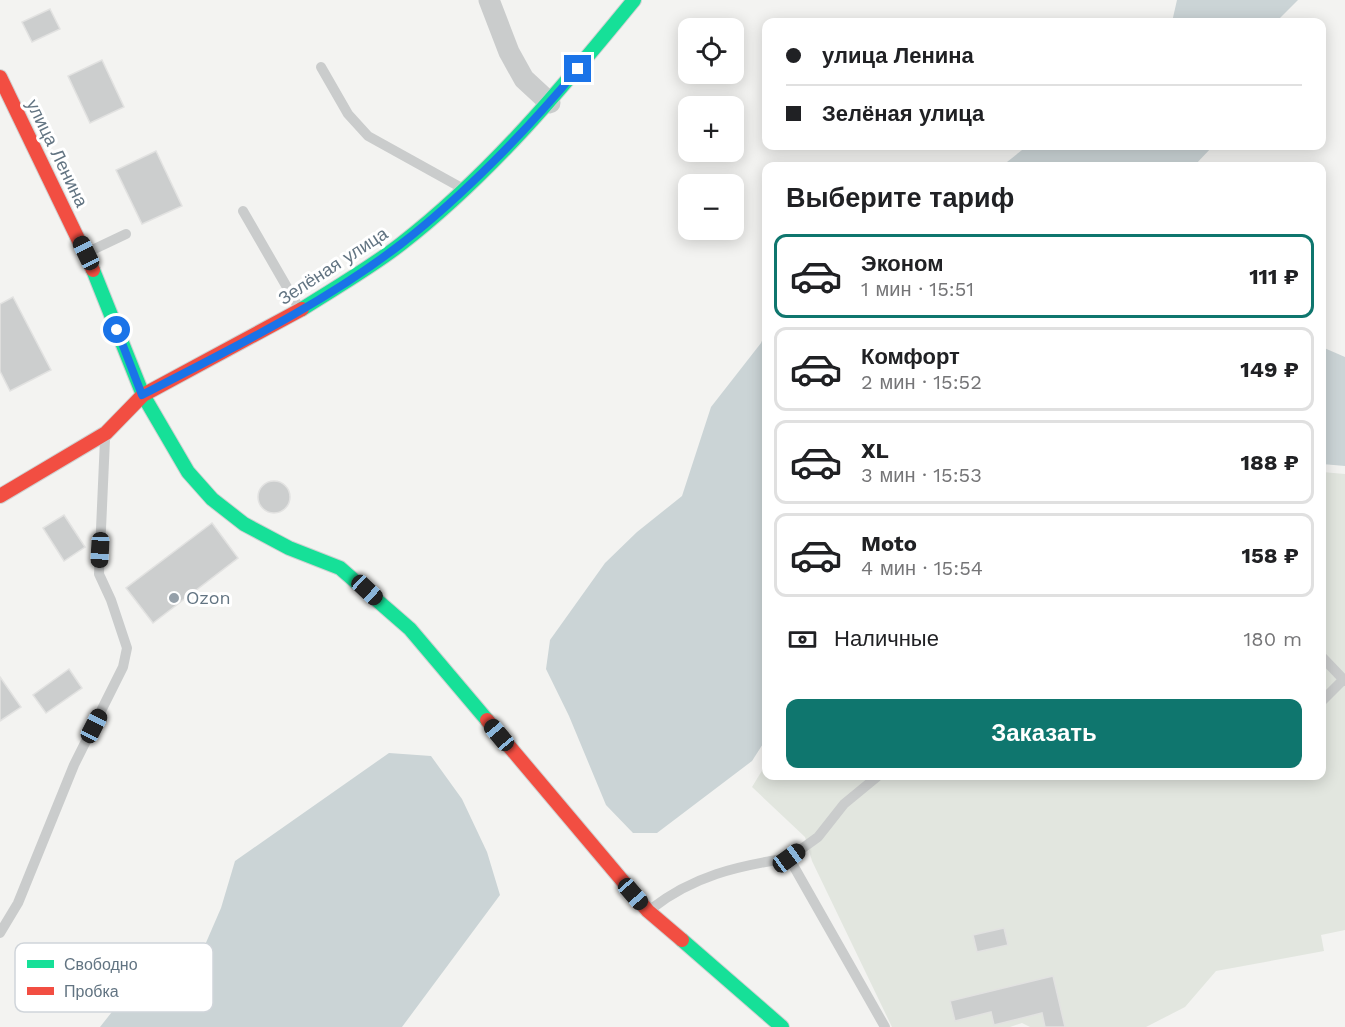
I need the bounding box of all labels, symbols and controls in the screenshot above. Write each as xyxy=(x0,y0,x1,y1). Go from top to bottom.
map controls xyxy=(678,18,744,240)
button: locate xyxy=(678,18,744,84)
text: улица Ленина xyxy=(822,43,974,68)
route end xyxy=(564,55,591,82)
street label: улица Ленина xyxy=(22,95,93,211)
button: + xyxy=(678,96,744,162)
text: Зелёная улица xyxy=(822,101,984,126)
button: − xyxy=(678,174,744,240)
text: Выберите тариф xyxy=(786,182,1014,214)
street label: Зелёная улица xyxy=(274,222,392,309)
car xyxy=(70,233,102,273)
icon: car xyxy=(789,249,843,303)
text: Эконом xyxy=(861,251,944,276)
text: 111 ₽ xyxy=(1249,264,1299,289)
text: 1 мин · 15:51 xyxy=(861,277,974,301)
route start xyxy=(103,316,130,343)
icon: car xyxy=(789,342,843,396)
text: Комфорт xyxy=(861,344,960,369)
text: 149 ₽ xyxy=(1240,357,1299,382)
text: 2 мин · 15:52 xyxy=(861,370,982,394)
icon: car xyxy=(789,435,843,489)
text: XL xyxy=(861,438,889,463)
text: 188 ₽ xyxy=(1241,450,1299,475)
text: 3 мин · 15:53 xyxy=(861,463,982,487)
icon: car xyxy=(789,528,843,582)
text: Moto xyxy=(861,531,917,556)
car xyxy=(90,532,110,568)
text: 158 ₽ xyxy=(1241,543,1299,568)
text: 4 мин · 15:54 xyxy=(861,556,983,580)
car xyxy=(348,571,386,609)
place label: Ozon xyxy=(186,587,231,608)
marker: Ozon xyxy=(167,591,181,605)
icon: cash xyxy=(786,623,819,656)
text: Наличные xyxy=(834,626,939,651)
text: 180 m xyxy=(1244,627,1302,651)
button: Заказать xyxy=(786,699,1302,768)
car xyxy=(78,706,110,746)
car xyxy=(481,715,517,755)
car xyxy=(769,840,809,876)
car xyxy=(614,875,652,913)
legend xyxy=(15,943,213,1012)
text: Свободно xyxy=(64,955,138,974)
text: Пробка xyxy=(64,982,119,1001)

